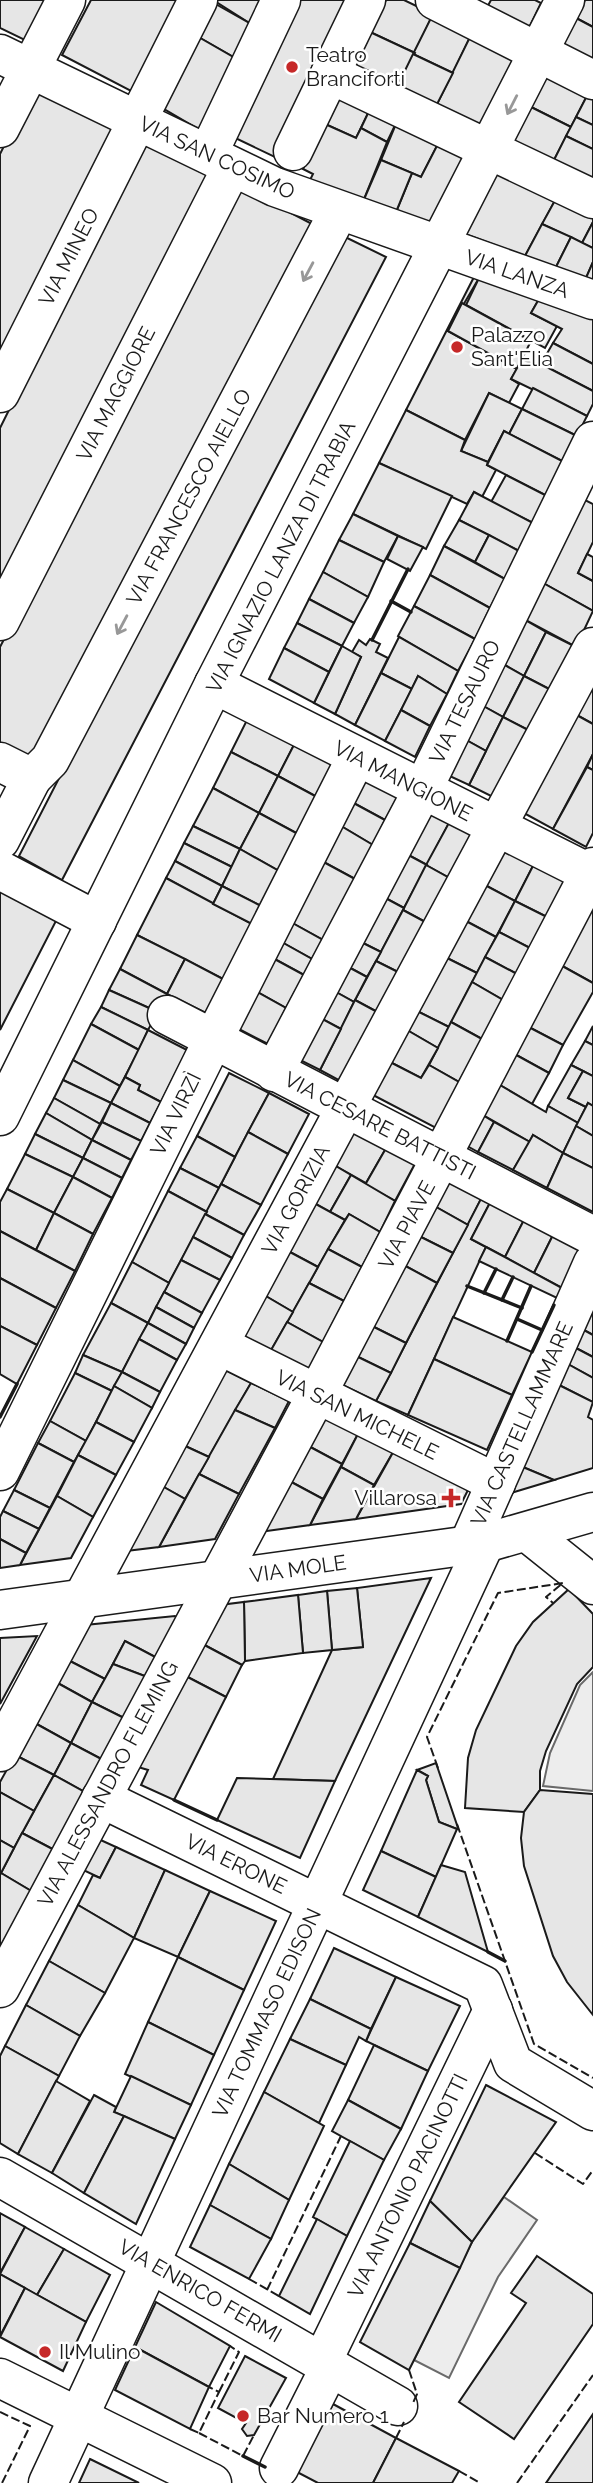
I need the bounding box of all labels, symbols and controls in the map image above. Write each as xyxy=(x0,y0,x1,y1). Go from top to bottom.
place label: Teatro Branciforti xyxy=(306,42,405,91)
marker: Teatro Branciforti xyxy=(284,59,300,75)
one-way arrow xyxy=(505,94,519,115)
street label: VIA SAN COSIMO xyxy=(135,111,299,205)
street label: VIA MINEO xyxy=(33,204,104,310)
street label: VIA LANZA xyxy=(462,244,572,303)
one-way arrow xyxy=(300,261,314,282)
street label: VIA MAGGIORE xyxy=(71,322,160,465)
place label: Palazzo Sant'Elia xyxy=(471,322,553,371)
marker: Palazzo Sant'Elia xyxy=(449,339,465,355)
street label: VIA FRANCESCO AIELLO xyxy=(121,384,256,609)
street label: VIA IGNAZIO LANZA DI TRABIA xyxy=(201,416,360,697)
one-way arrow xyxy=(114,614,128,635)
street label: VIA TESAURO xyxy=(424,636,505,768)
street label: VIA MANGIONE xyxy=(330,735,477,826)
street label: VIA CESARE BATTISTI xyxy=(280,1066,480,1185)
street label: VIA VIRZÌ xyxy=(145,1068,206,1159)
street label: VIA GORIZIA xyxy=(256,1141,335,1259)
street label: VIA PIAVE xyxy=(373,1176,440,1273)
street label: VIA CASTELLAMMARE xyxy=(465,1318,578,1530)
street label: VIA SAN MICHELE xyxy=(272,1364,443,1465)
place label: Villarosa xyxy=(354,1485,437,1510)
marker: Villarosa xyxy=(443,1490,459,1506)
street label: VIA MOLE xyxy=(248,1549,348,1588)
street label: VIA ALESSANDRO FLEMING xyxy=(32,1657,183,1911)
street label: VIA ERONE xyxy=(181,1828,291,1899)
street label: VIA TOMMASO EDISON xyxy=(207,1904,326,2122)
street label: VIA ANTONIO PACINOTTI xyxy=(342,2070,473,2302)
street label: VIA ENRICO FERMI xyxy=(114,2234,286,2347)
place label: Il Mulino xyxy=(59,2339,141,2364)
marker: Il Mulino xyxy=(37,2344,53,2360)
place label: Bar Numero 1 xyxy=(257,2403,389,2428)
marker: Bar Numero 1 xyxy=(235,2408,251,2424)

